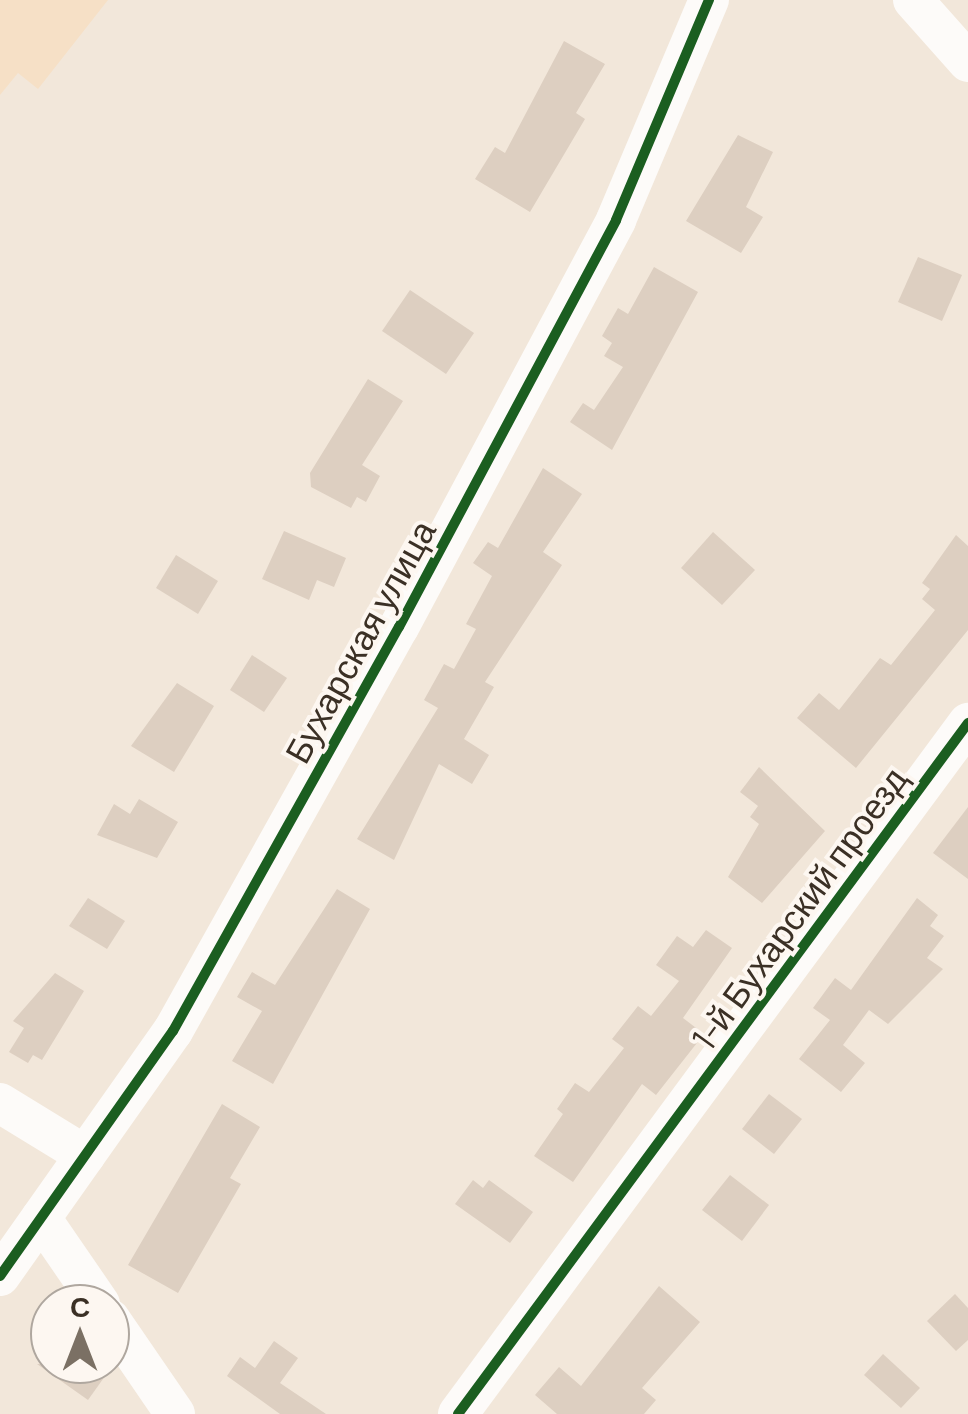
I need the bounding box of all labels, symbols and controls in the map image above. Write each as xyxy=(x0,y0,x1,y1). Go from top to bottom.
street label: Бухарская улица xyxy=(275,512,443,770)
street label: 1-й Бухарский проезд xyxy=(681,758,915,1058)
north arrow xyxy=(30,1284,130,1384)
text: С xyxy=(70,1289,90,1323)

